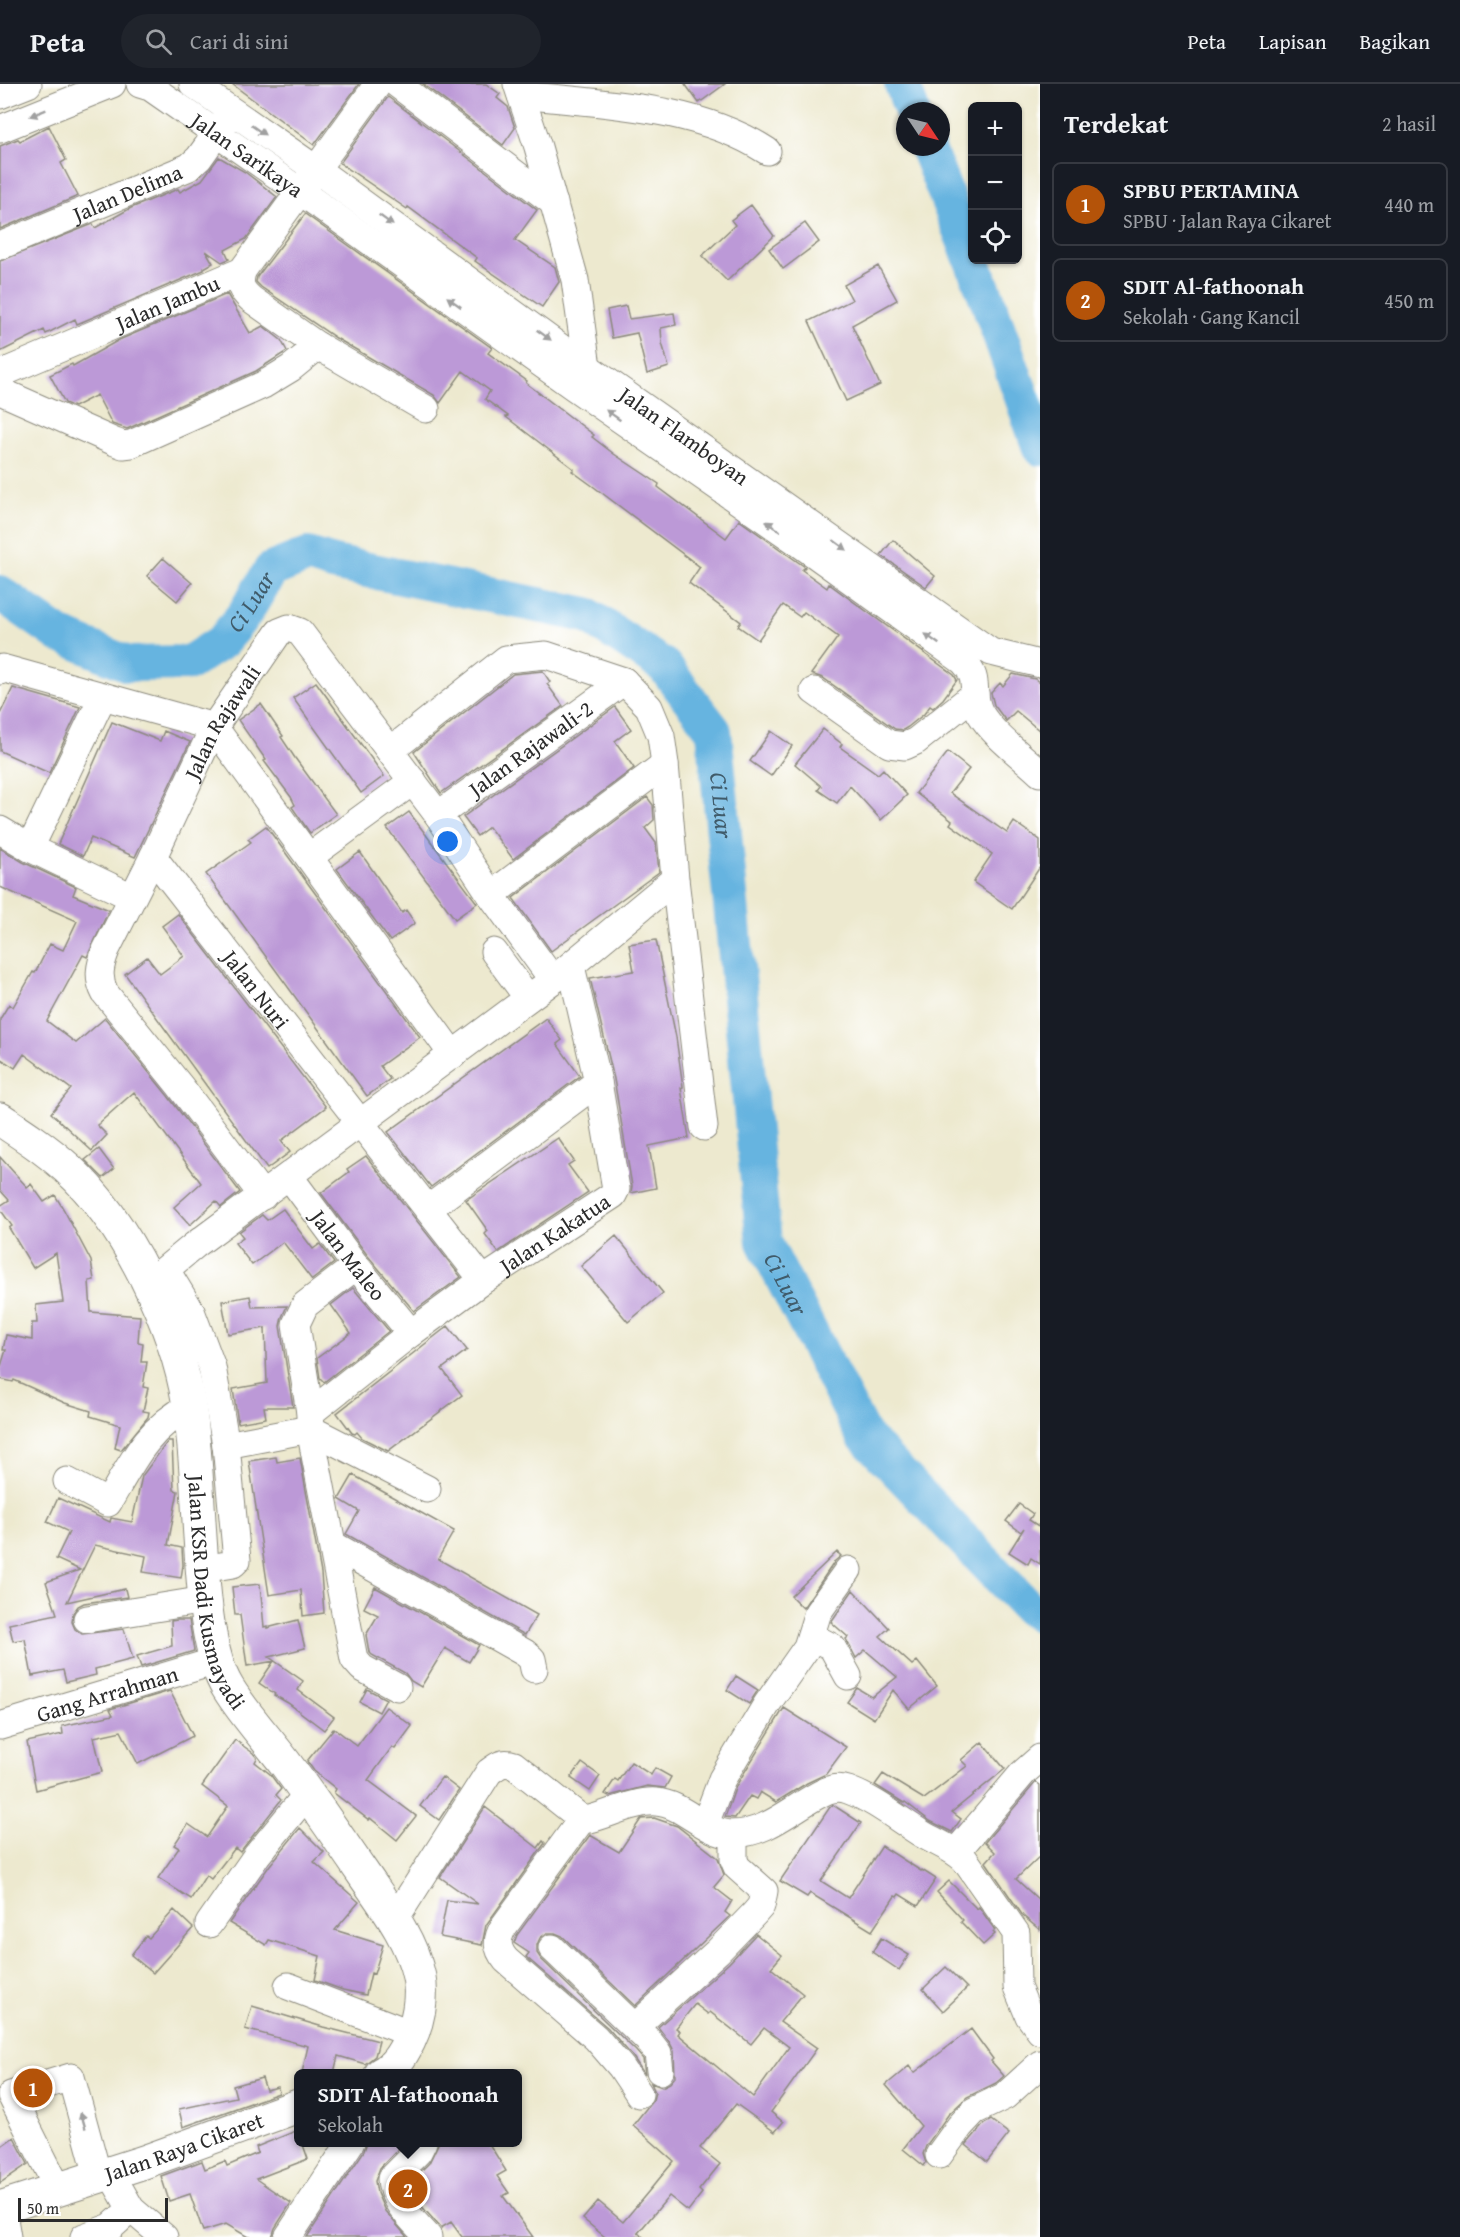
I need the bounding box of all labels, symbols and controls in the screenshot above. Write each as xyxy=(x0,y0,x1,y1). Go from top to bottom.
search box xyxy=(121,14,541,68)
text: Peta xyxy=(30,21,85,62)
icon: search xyxy=(142,25,175,58)
text: Cari di sini xyxy=(190,25,289,57)
text: Peta xyxy=(1188,26,1226,57)
text: Lapisan xyxy=(1259,26,1326,57)
text: Bagikan xyxy=(1359,26,1430,57)
north arrow xyxy=(896,102,950,156)
map controls xyxy=(968,102,1022,264)
button: + xyxy=(968,102,1022,156)
street label: Jalan Sarikaya xyxy=(182,103,310,205)
text: Terdekat xyxy=(1064,104,1168,143)
one-way arrow xyxy=(29,109,47,118)
text: 2 hasil xyxy=(1382,109,1436,138)
one-way arrow xyxy=(250,124,266,136)
street label: Jalan Delima xyxy=(65,155,187,231)
button: − xyxy=(968,156,1022,210)
text: SPBU PERTAMINA xyxy=(1123,174,1299,206)
text: 1 xyxy=(1080,190,1091,219)
text: 440 m xyxy=(1384,190,1434,219)
text: SPBU · Jalan Raya Cikaret xyxy=(1123,206,1332,235)
button: locate xyxy=(968,210,1022,264)
one-way arrow xyxy=(379,214,394,226)
street label: Jalan Jambu xyxy=(108,266,224,340)
text: SDIT Al-fathoonah xyxy=(1123,270,1304,302)
text: 2 xyxy=(1080,286,1091,315)
text: 450 m xyxy=(1384,286,1434,315)
one-way arrow xyxy=(447,296,463,308)
text: Sekolah · Gang Kancil xyxy=(1123,302,1300,331)
one-way arrow xyxy=(536,329,551,341)
street label: Jalan Flamboyan xyxy=(610,377,756,493)
one-way arrow xyxy=(606,409,622,421)
one-way arrow xyxy=(766,520,782,532)
one-way arrow xyxy=(833,538,848,550)
water label: Ci Luar xyxy=(218,564,284,640)
one-way arrow xyxy=(925,633,941,645)
street label: Jalan Rajawali xyxy=(175,658,268,787)
street label: Jalan Rajawali-2 xyxy=(459,693,599,806)
water label: Ci Luar xyxy=(701,771,743,841)
your location xyxy=(433,827,462,856)
street label: Jalan Nuri xyxy=(213,941,297,1036)
street label: Jalan Kakatua xyxy=(491,1185,617,1283)
street label: Jalan Maleo xyxy=(301,1200,394,1307)
water label: Ci Luar xyxy=(755,1246,817,1322)
street label: Jalan KSR Dadi Kusmayadi xyxy=(180,1471,254,1716)
street label: Gang Arrahman xyxy=(33,1657,183,1730)
pin: 1 xyxy=(14,2066,52,2110)
popup xyxy=(294,2069,522,2147)
text: SDIT Al-fathoonah xyxy=(318,2078,498,2110)
street label: Jalan Raya Cikaret xyxy=(98,2104,268,2190)
one-way arrow xyxy=(77,2110,87,2129)
text: Sekolah xyxy=(318,2110,383,2139)
pin: 2 xyxy=(388,2166,428,2212)
scale bar xyxy=(18,2195,168,2222)
text: 50 m xyxy=(27,2196,59,2220)

